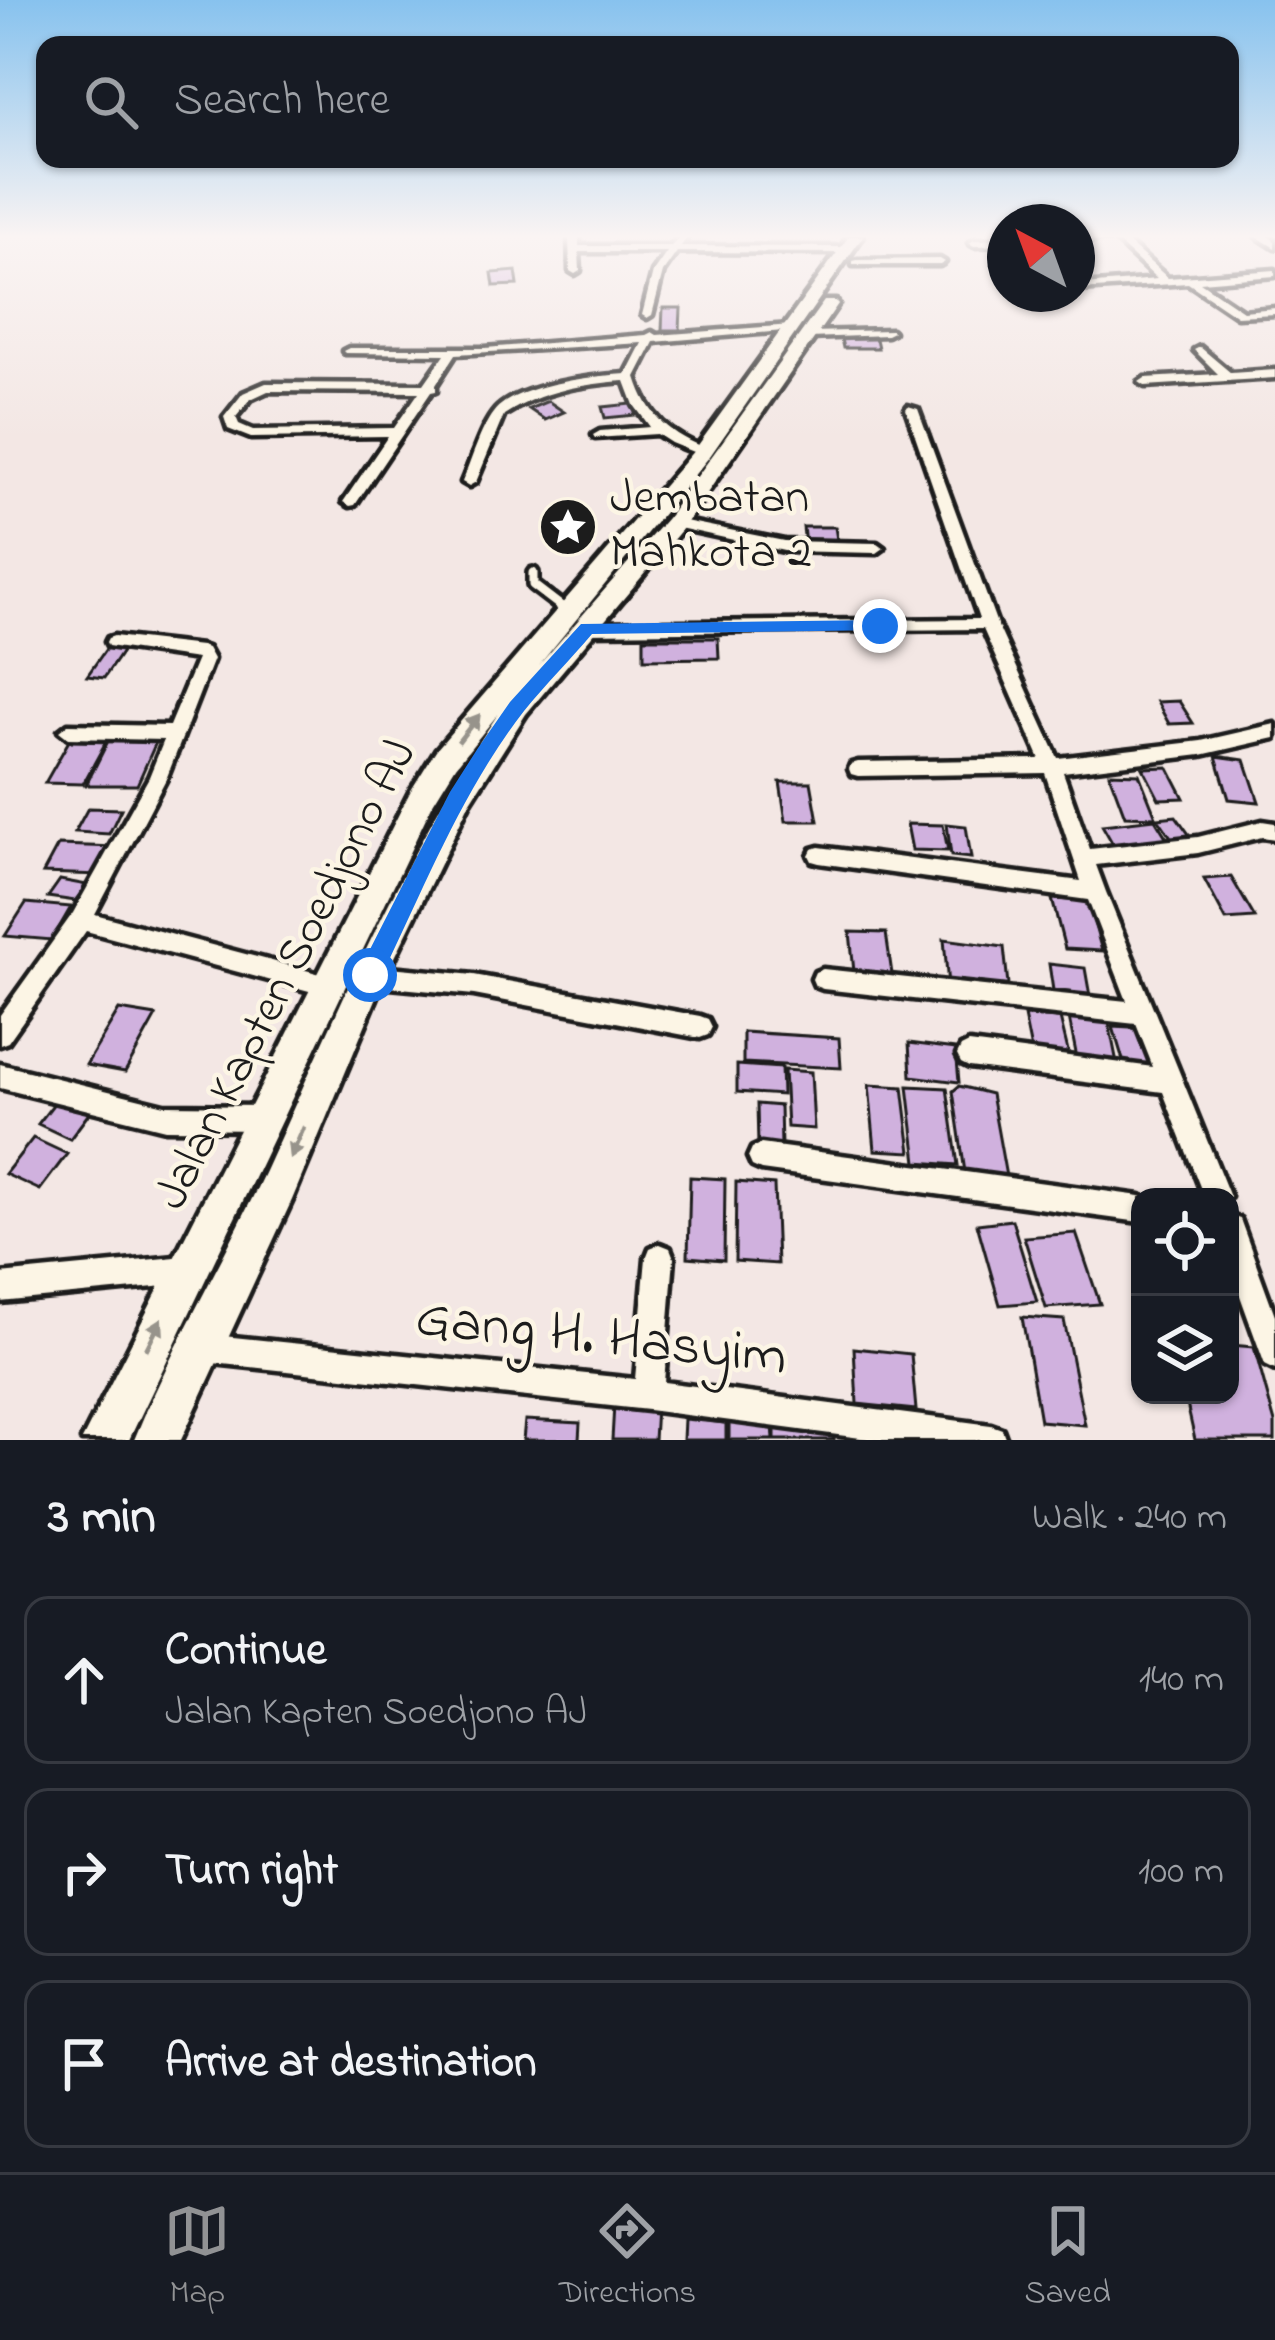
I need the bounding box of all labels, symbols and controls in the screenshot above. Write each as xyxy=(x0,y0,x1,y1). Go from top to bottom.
search box xyxy=(36,36,1239,168)
icon: search xyxy=(78,69,144,135)
text: Search here xyxy=(174,69,390,135)
north arrow xyxy=(987,204,1095,312)
place label: Jembatan Mahkota 2 xyxy=(610,464,812,589)
place icon: Jembatan Mahkota 2 xyxy=(537,496,599,558)
route end xyxy=(853,599,907,653)
one-way arrow xyxy=(456,712,481,743)
street label: Jalan Kapten Soedjono AJ xyxy=(138,727,436,1223)
route start xyxy=(343,948,397,1002)
one-way arrow xyxy=(286,1126,306,1161)
map controls xyxy=(1131,1188,1239,1404)
button: locate xyxy=(1131,1188,1239,1296)
street label: Gang H. Hasyim xyxy=(411,1279,791,1401)
button: layers xyxy=(1131,1296,1239,1404)
one-way arrow xyxy=(144,1316,164,1351)
text: 3 min xyxy=(48,1481,156,1556)
text: Walk · 240 m xyxy=(1032,1490,1227,1547)
text: Continue xyxy=(165,1619,326,1685)
icon: ahead xyxy=(51,1647,117,1713)
text: 140 m xyxy=(1139,1652,1224,1709)
text: Jalan Kapten Soedjono AJ xyxy=(165,1685,588,1742)
icon: right xyxy=(51,1839,117,1905)
text: Turn right xyxy=(165,1839,338,1905)
text: 100 m xyxy=(1138,1844,1224,1901)
icon: arrive xyxy=(51,2031,117,2097)
text: Arrive at destination xyxy=(165,2031,536,2097)
tab: Map xyxy=(164,2198,230,2318)
tab: Directions xyxy=(559,2198,696,2318)
tab: Saved xyxy=(1025,2198,1111,2318)

